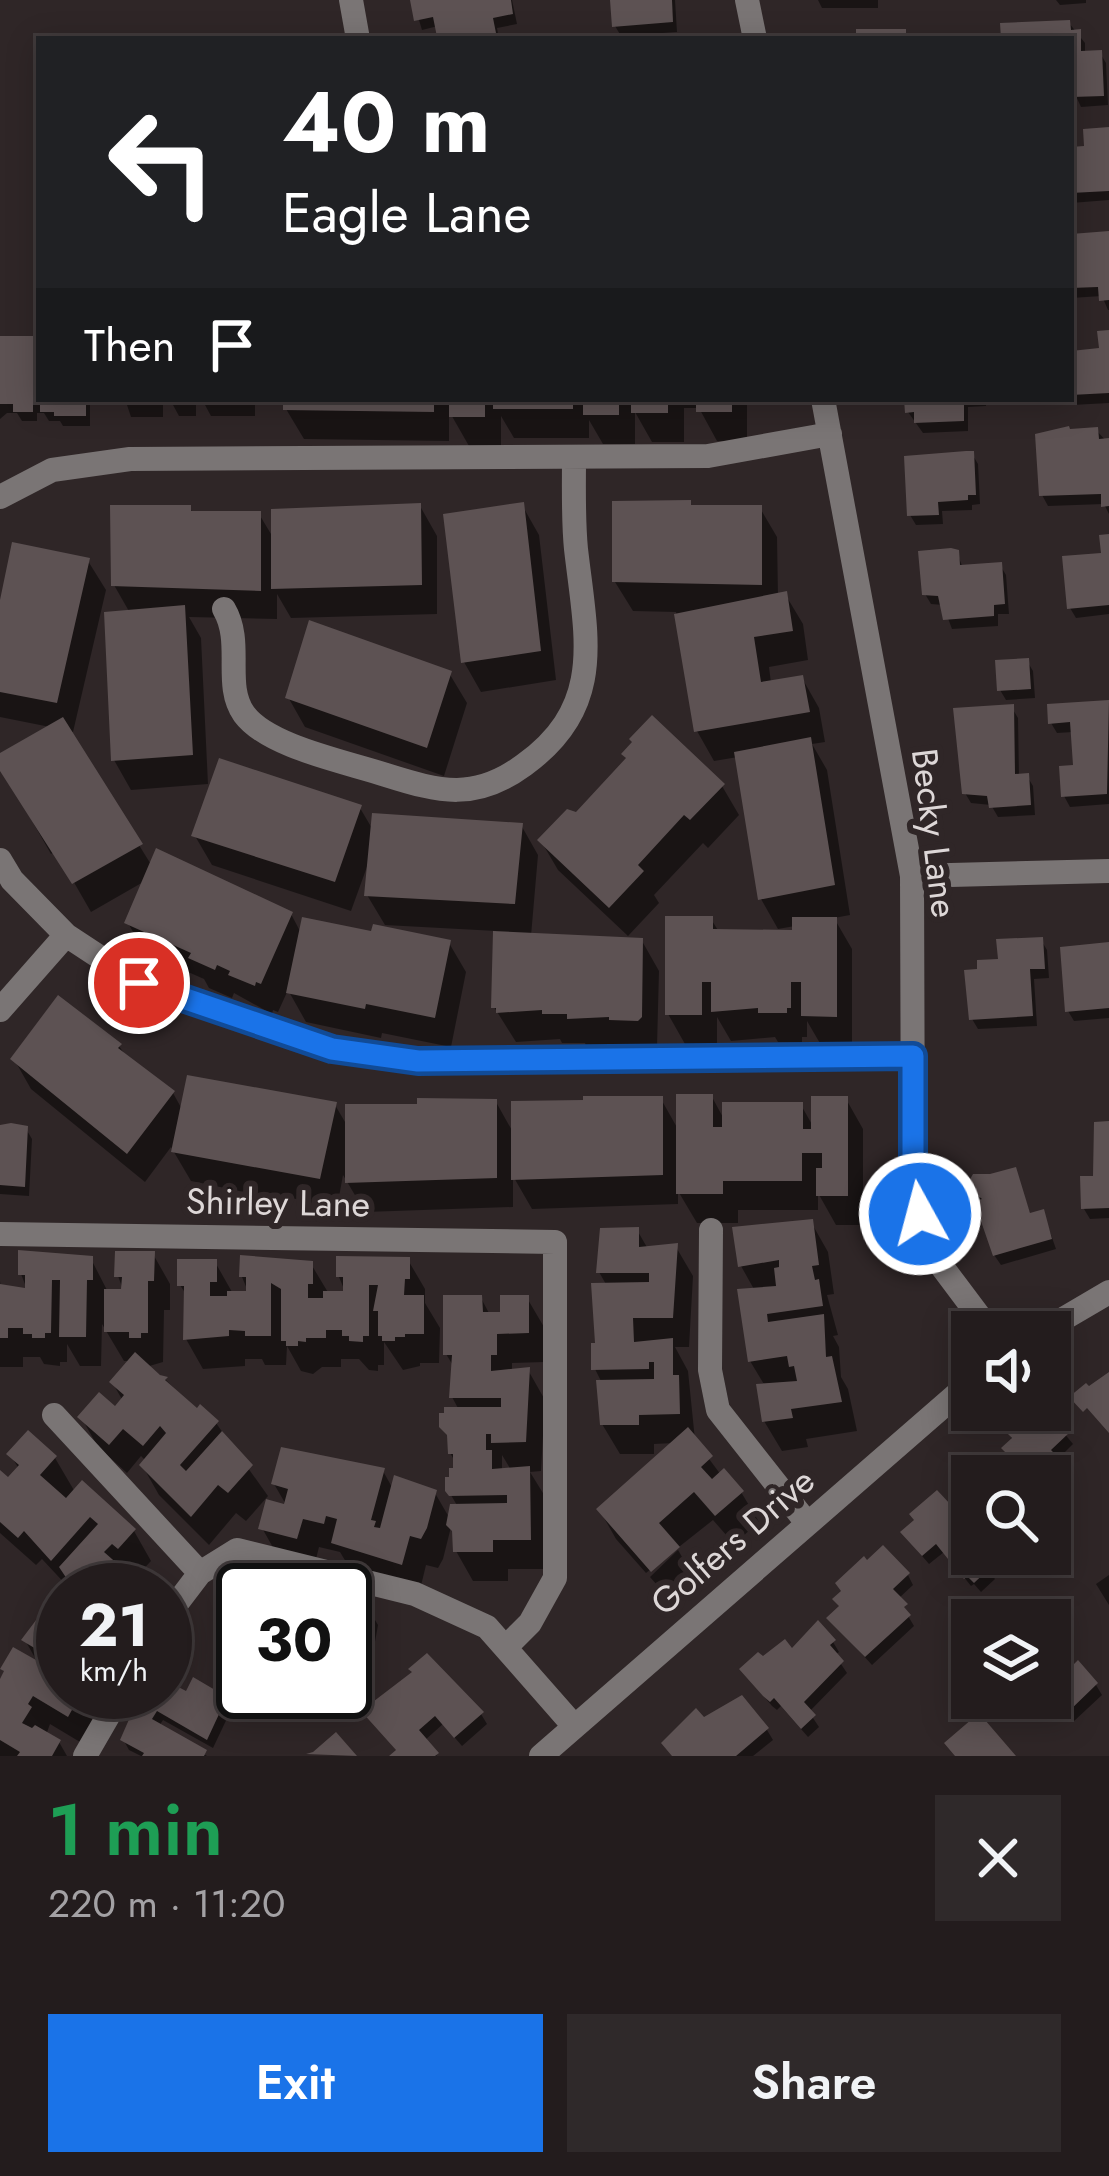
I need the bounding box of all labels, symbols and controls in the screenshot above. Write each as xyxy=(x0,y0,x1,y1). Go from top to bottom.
text: 40 m xyxy=(282,62,490,184)
icon: left xyxy=(84,84,240,240)
text: Eagle Lane xyxy=(282,174,531,252)
icon: arrive xyxy=(199,312,265,378)
text: Then xyxy=(84,313,175,378)
street label: Becky Lane xyxy=(899,746,971,920)
pin xyxy=(88,932,190,1034)
icon: arrive xyxy=(106,950,172,1016)
position arrow xyxy=(857,1151,983,1277)
street label: Shirley Lane xyxy=(185,1174,371,1230)
map controls xyxy=(951,1311,1071,1719)
button: sound xyxy=(951,1311,1071,1431)
street label: Golfers Drive xyxy=(639,1455,825,1627)
button: search xyxy=(951,1455,1071,1575)
speed limit sign: 30 xyxy=(216,1563,372,1719)
text: 21 xyxy=(79,1582,149,1669)
button: layers xyxy=(951,1599,1071,1719)
text: km/h xyxy=(80,1649,148,1692)
text: 1 min xyxy=(48,1778,223,1882)
button: close xyxy=(935,1795,1061,1921)
text: 220 m · 11:20 xyxy=(48,1875,285,1932)
button: Exit xyxy=(48,2014,543,2152)
button: Share xyxy=(567,2014,1061,2152)

